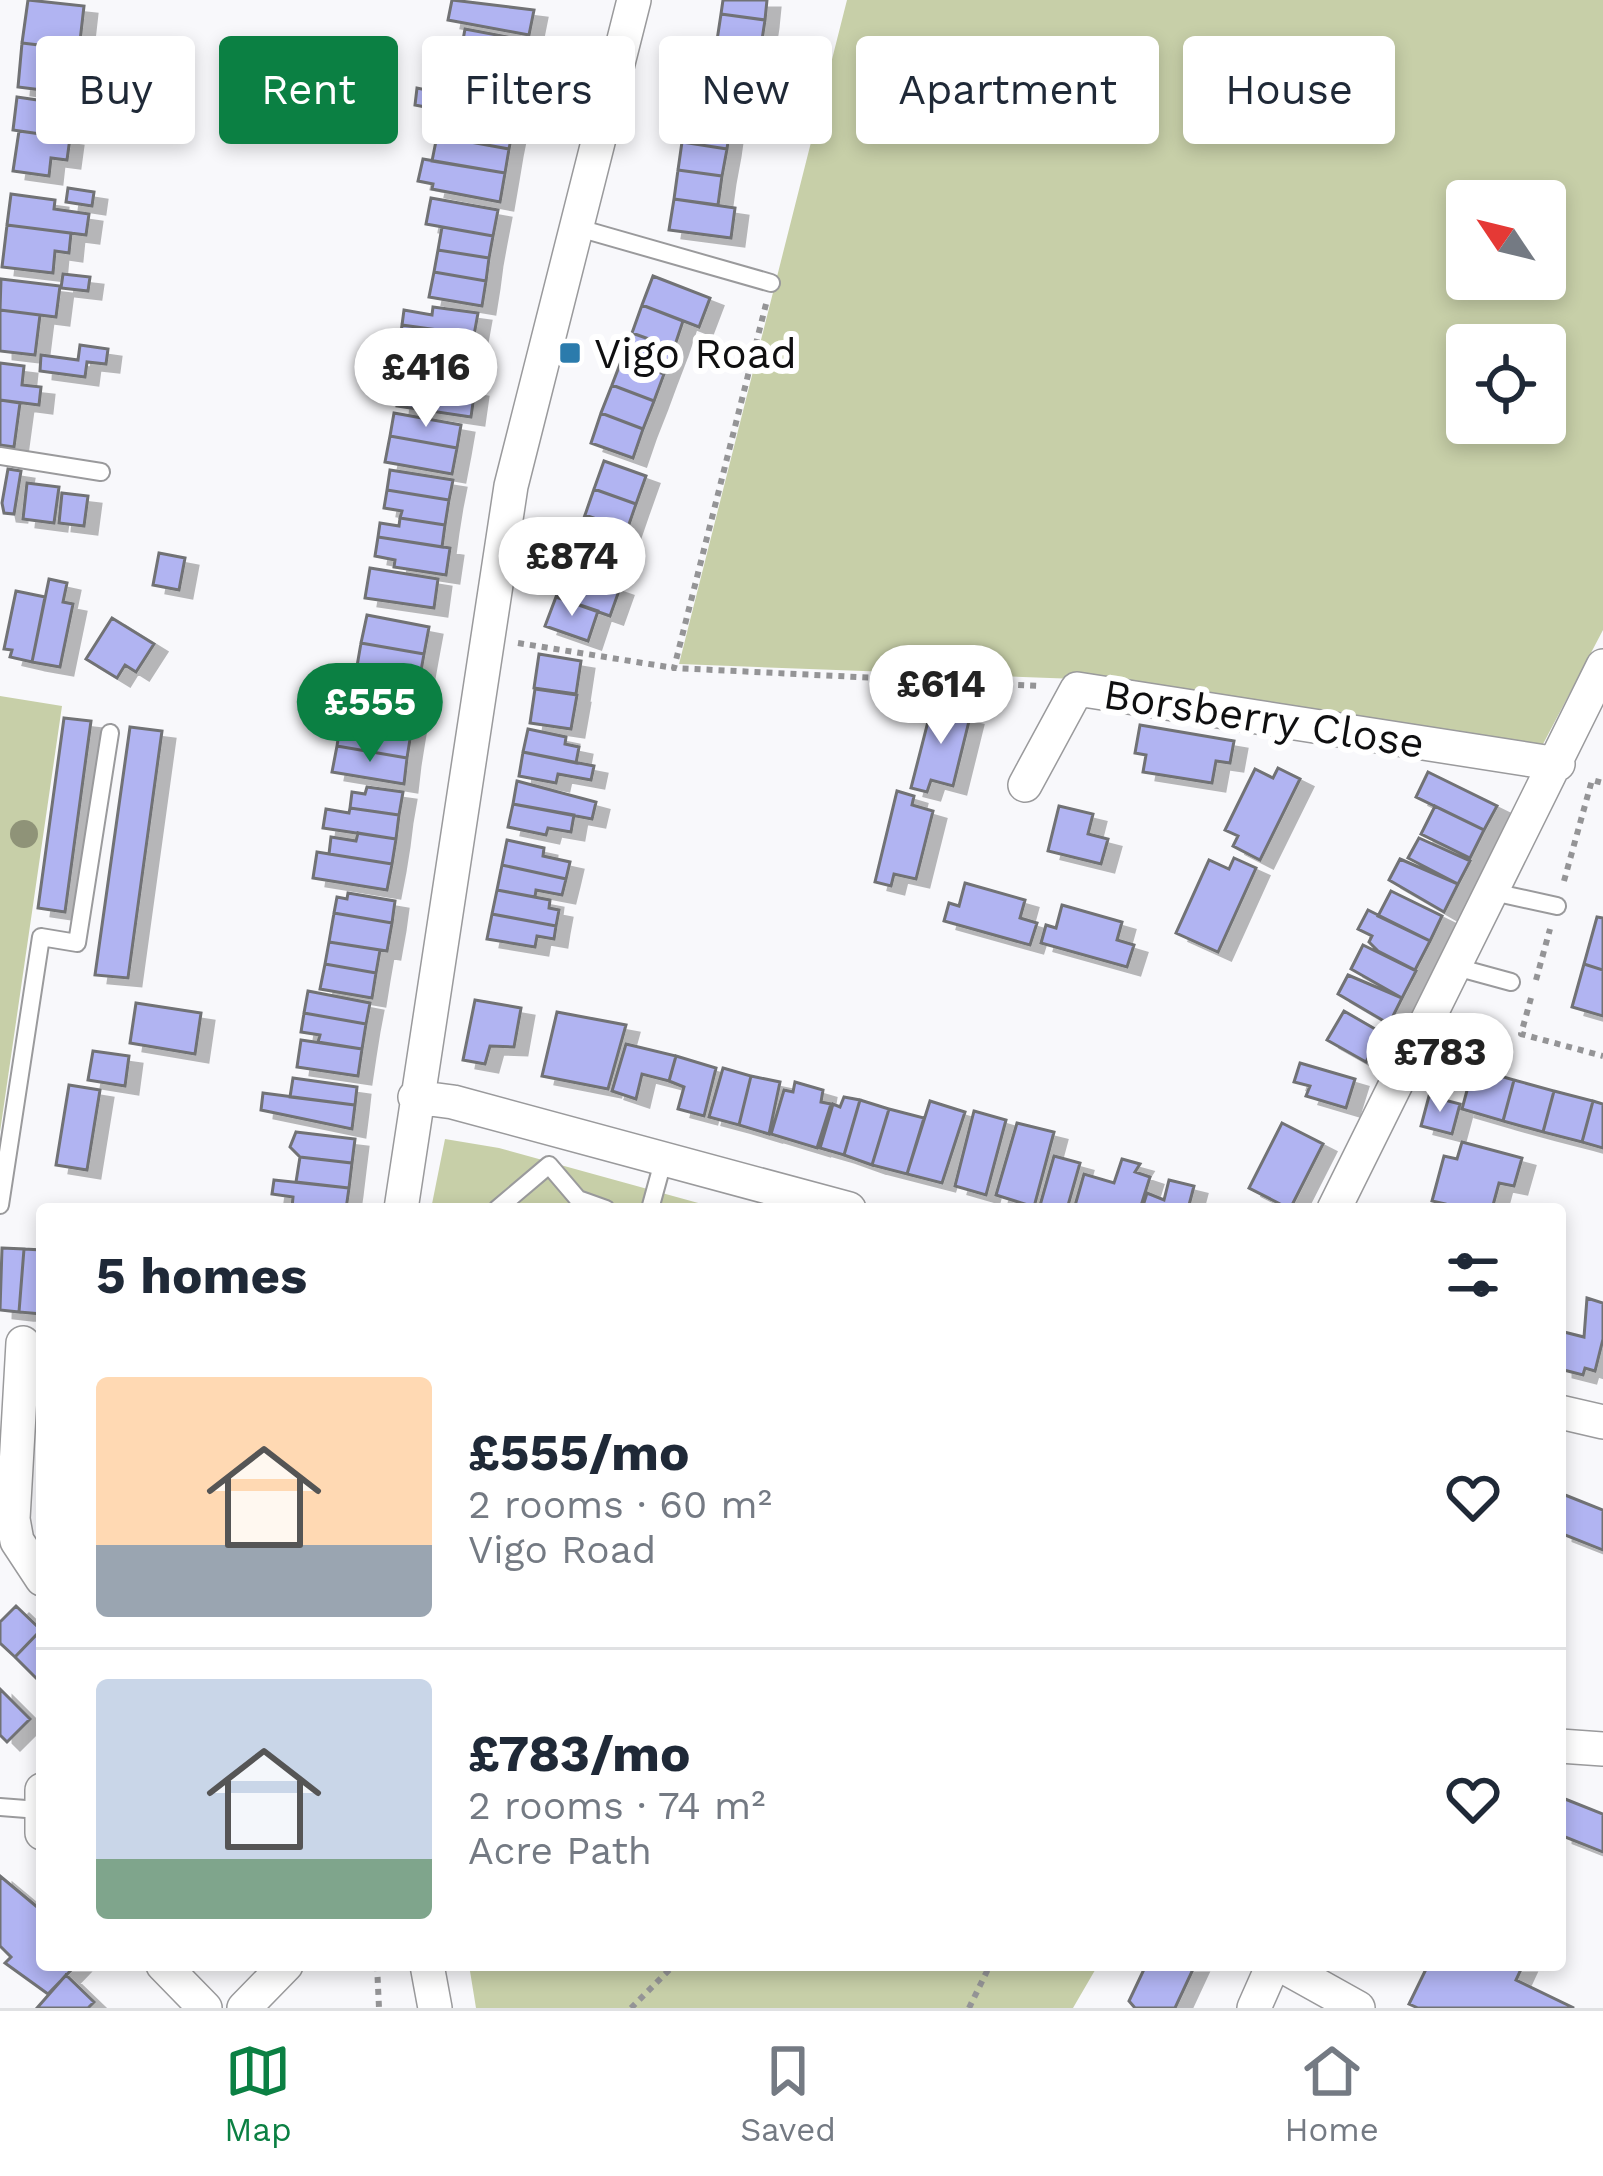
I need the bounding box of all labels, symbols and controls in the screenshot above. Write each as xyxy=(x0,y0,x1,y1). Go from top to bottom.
chip: Buy xyxy=(36,36,195,144)
chip: Rent xyxy=(219,36,398,144)
chip: Filters xyxy=(422,36,635,144)
chip: New xyxy=(659,36,832,144)
chip: Apartment xyxy=(856,36,1159,144)
chip: House xyxy=(1183,36,1395,144)
north arrow xyxy=(1446,180,1566,300)
map controls xyxy=(1446,180,1566,444)
button: locate xyxy=(1446,324,1566,444)
pin: £416 xyxy=(355,328,497,430)
place label: Vigo Road xyxy=(594,329,797,378)
marker: Vigo Road xyxy=(557,340,583,366)
text: £416 xyxy=(381,344,471,389)
pin: £874 xyxy=(501,517,643,619)
text: £874 xyxy=(526,533,618,578)
pin: £614 xyxy=(870,645,1012,747)
text: £614 xyxy=(896,661,986,706)
pin: £555 xyxy=(299,663,441,765)
street label: Borsberry Close xyxy=(1100,669,1428,768)
text: £555 xyxy=(324,679,416,724)
pin: £783 xyxy=(1369,1013,1511,1115)
text: £783 xyxy=(1393,1029,1487,1074)
icon: filters xyxy=(1440,1242,1506,1308)
text: 5 homes xyxy=(96,1246,307,1305)
text: £555/mo xyxy=(468,1423,690,1482)
icon: home xyxy=(192,1425,336,1569)
icon: heart xyxy=(1440,1464,1506,1530)
text: 2 rooms · 60 m² xyxy=(468,1482,772,1527)
text: Vigo Road xyxy=(468,1527,656,1572)
text: £783/mo xyxy=(468,1724,691,1783)
icon: home xyxy=(192,1727,336,1871)
icon: heart xyxy=(1440,1766,1506,1832)
text: 2 rooms · 74 m² xyxy=(468,1783,766,1828)
text: Acre Path xyxy=(468,1828,652,1873)
tab: Map xyxy=(224,2038,292,2149)
tab: Saved xyxy=(740,2038,836,2149)
tab: Home xyxy=(1284,2038,1379,2149)

